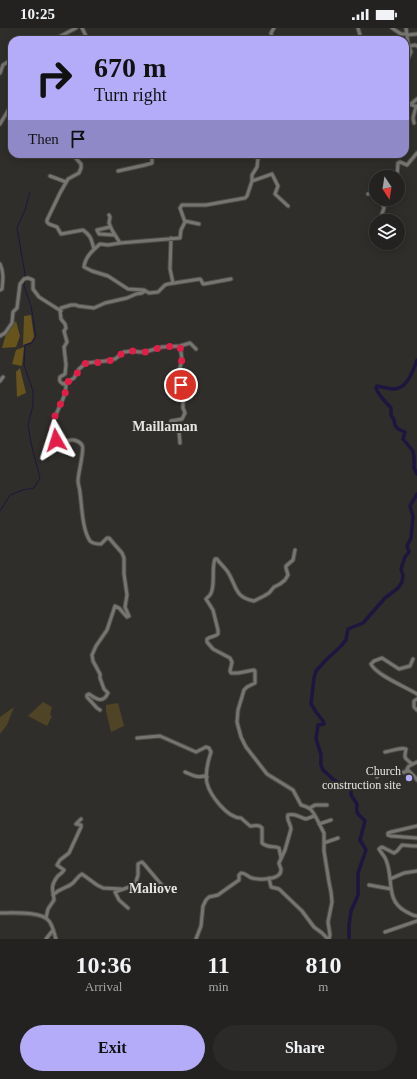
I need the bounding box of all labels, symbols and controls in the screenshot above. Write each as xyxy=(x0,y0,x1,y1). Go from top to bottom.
text: 10:25 xyxy=(20,6,55,22)
icon: right xyxy=(28,52,80,104)
text: 670 m xyxy=(94,52,166,83)
text: Turn right xyxy=(94,85,167,105)
icon: arrive xyxy=(67,128,89,150)
text: Then xyxy=(28,131,59,147)
north arrow xyxy=(369,170,405,206)
map controls xyxy=(369,170,405,250)
button: layers xyxy=(369,214,405,250)
pin xyxy=(164,368,198,402)
icon: arrive xyxy=(170,374,192,396)
position arrow xyxy=(35,419,77,461)
district label: Maillaman xyxy=(132,419,198,434)
place label: Church construction site xyxy=(322,764,401,792)
marker: Church construction site xyxy=(404,773,414,783)
district label: Maliove xyxy=(129,881,177,896)
text: 10:36 xyxy=(76,952,132,978)
text: 11 xyxy=(207,952,230,978)
text: 810 xyxy=(305,952,341,978)
text: Arrival xyxy=(85,979,122,994)
text: min xyxy=(208,979,229,994)
text: m xyxy=(318,979,328,994)
button: Exit xyxy=(20,1025,205,1071)
button: Share xyxy=(213,1025,397,1071)

